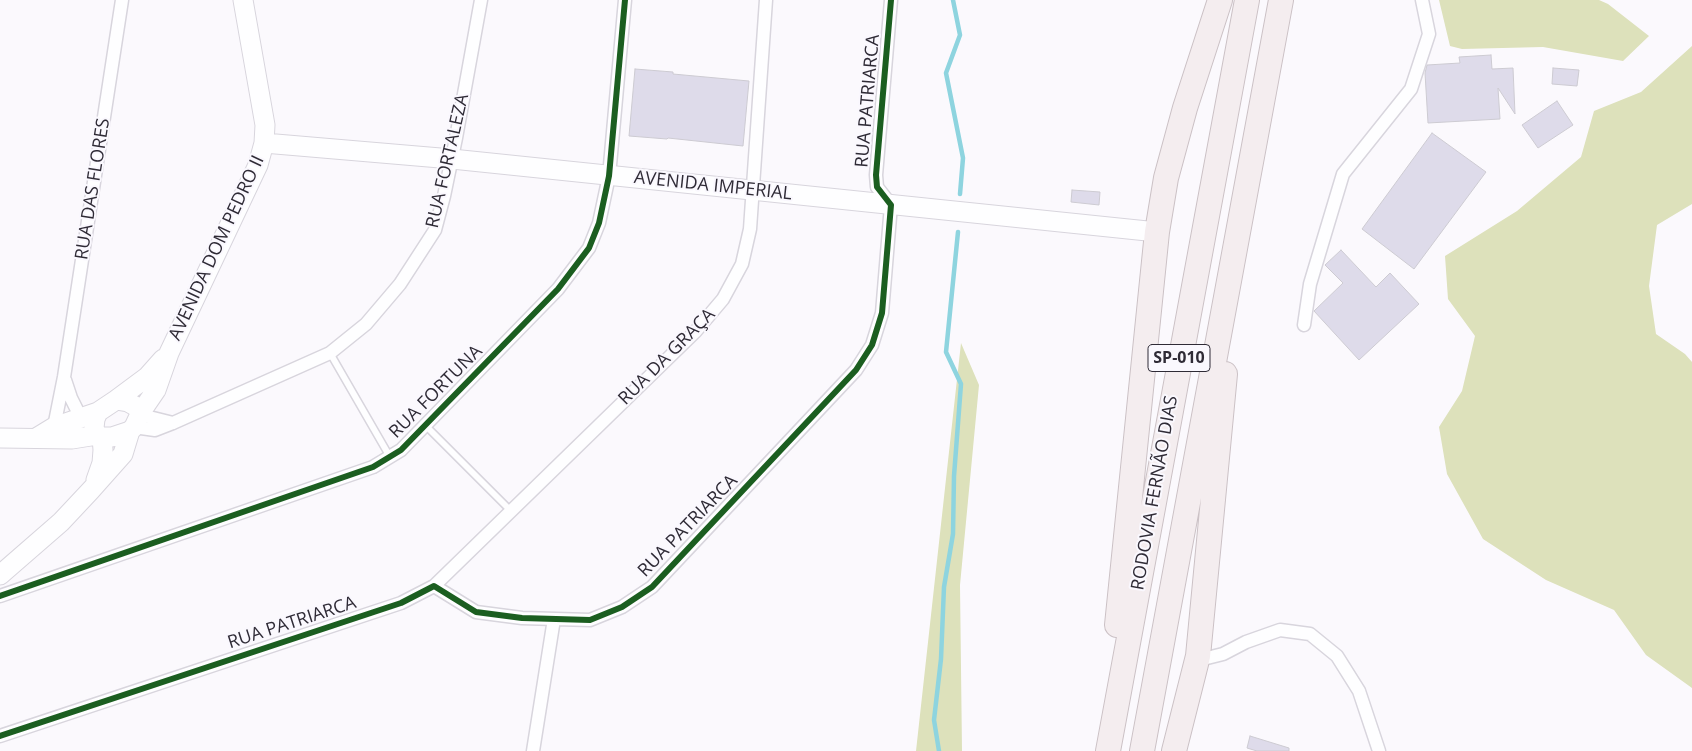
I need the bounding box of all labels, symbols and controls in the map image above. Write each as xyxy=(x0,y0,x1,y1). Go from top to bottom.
street label: RUA PATRIARCA xyxy=(851,33,885,169)
street label: RUA FORTALEZA xyxy=(422,92,474,230)
street label: RUA DAS FLORES xyxy=(71,117,115,261)
street label: AVENIDA DOM PEDRO II xyxy=(165,152,269,344)
street label: AVENIDA IMPERIAL xyxy=(633,167,793,205)
street label: RUA DA GRAÇA xyxy=(614,304,720,410)
street label: RUA FORTUNA xyxy=(385,341,487,443)
road number: SP-010 xyxy=(1148,344,1210,372)
street label: RODOVIA FERNÃO DIAS xyxy=(1127,394,1183,592)
street label: RUA PATRIARCA xyxy=(634,470,742,582)
street label: RUA PATRIARCA xyxy=(225,592,359,654)

